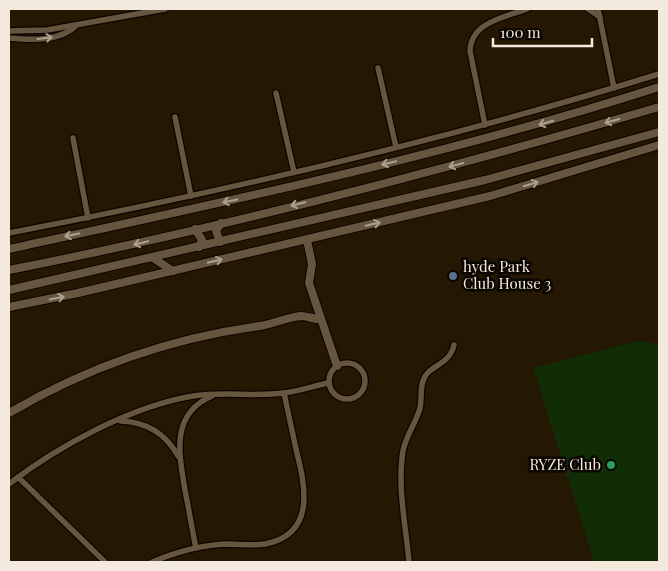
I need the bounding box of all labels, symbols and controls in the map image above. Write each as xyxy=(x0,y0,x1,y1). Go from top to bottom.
scale bar xyxy=(493,15,592,47)
text: 100 m xyxy=(500,22,541,42)
one-way arrow xyxy=(37,33,53,43)
one-way arrow xyxy=(605,116,621,126)
one-way arrow xyxy=(539,119,554,128)
one-way arrow xyxy=(381,159,397,168)
one-way arrow xyxy=(448,160,464,170)
one-way arrow xyxy=(522,178,538,188)
one-way arrow xyxy=(223,196,239,206)
one-way arrow xyxy=(291,200,307,209)
one-way arrow xyxy=(365,219,381,228)
one-way arrow xyxy=(64,231,80,241)
one-way arrow xyxy=(133,238,149,248)
one-way arrow xyxy=(207,256,223,265)
place label: hyde Park Club House 3 xyxy=(463,256,552,293)
marker: hyde Park Club House 3 xyxy=(447,270,459,282)
one-way arrow xyxy=(48,292,64,302)
place label: RYZE Club xyxy=(530,454,601,474)
marker: RYZE Club xyxy=(605,459,617,471)

